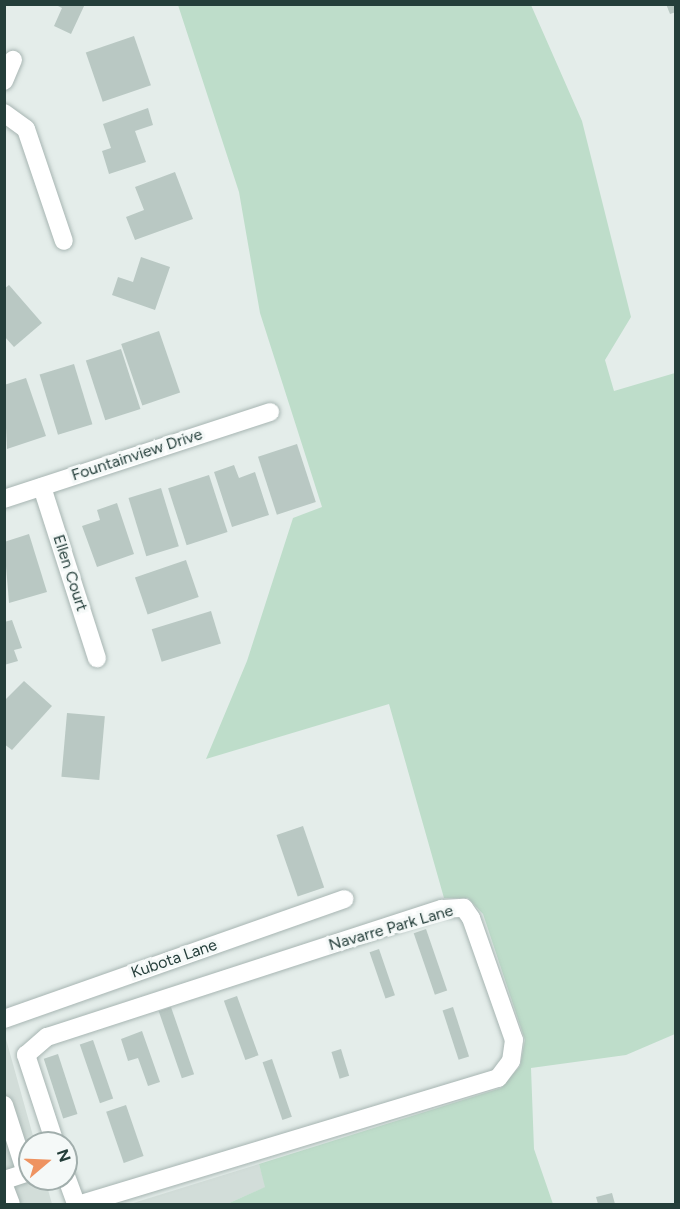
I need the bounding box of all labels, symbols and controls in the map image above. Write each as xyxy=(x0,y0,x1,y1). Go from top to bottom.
street label: Fountainview Drive xyxy=(69,425,205,485)
street label: Ellen Court xyxy=(49,532,91,614)
street label: Navarre Park Lane xyxy=(326,901,456,955)
street label: Kubota Lane xyxy=(129,935,219,983)
north arrow xyxy=(18,1131,78,1191)
text: N xyxy=(53,1147,75,1165)

